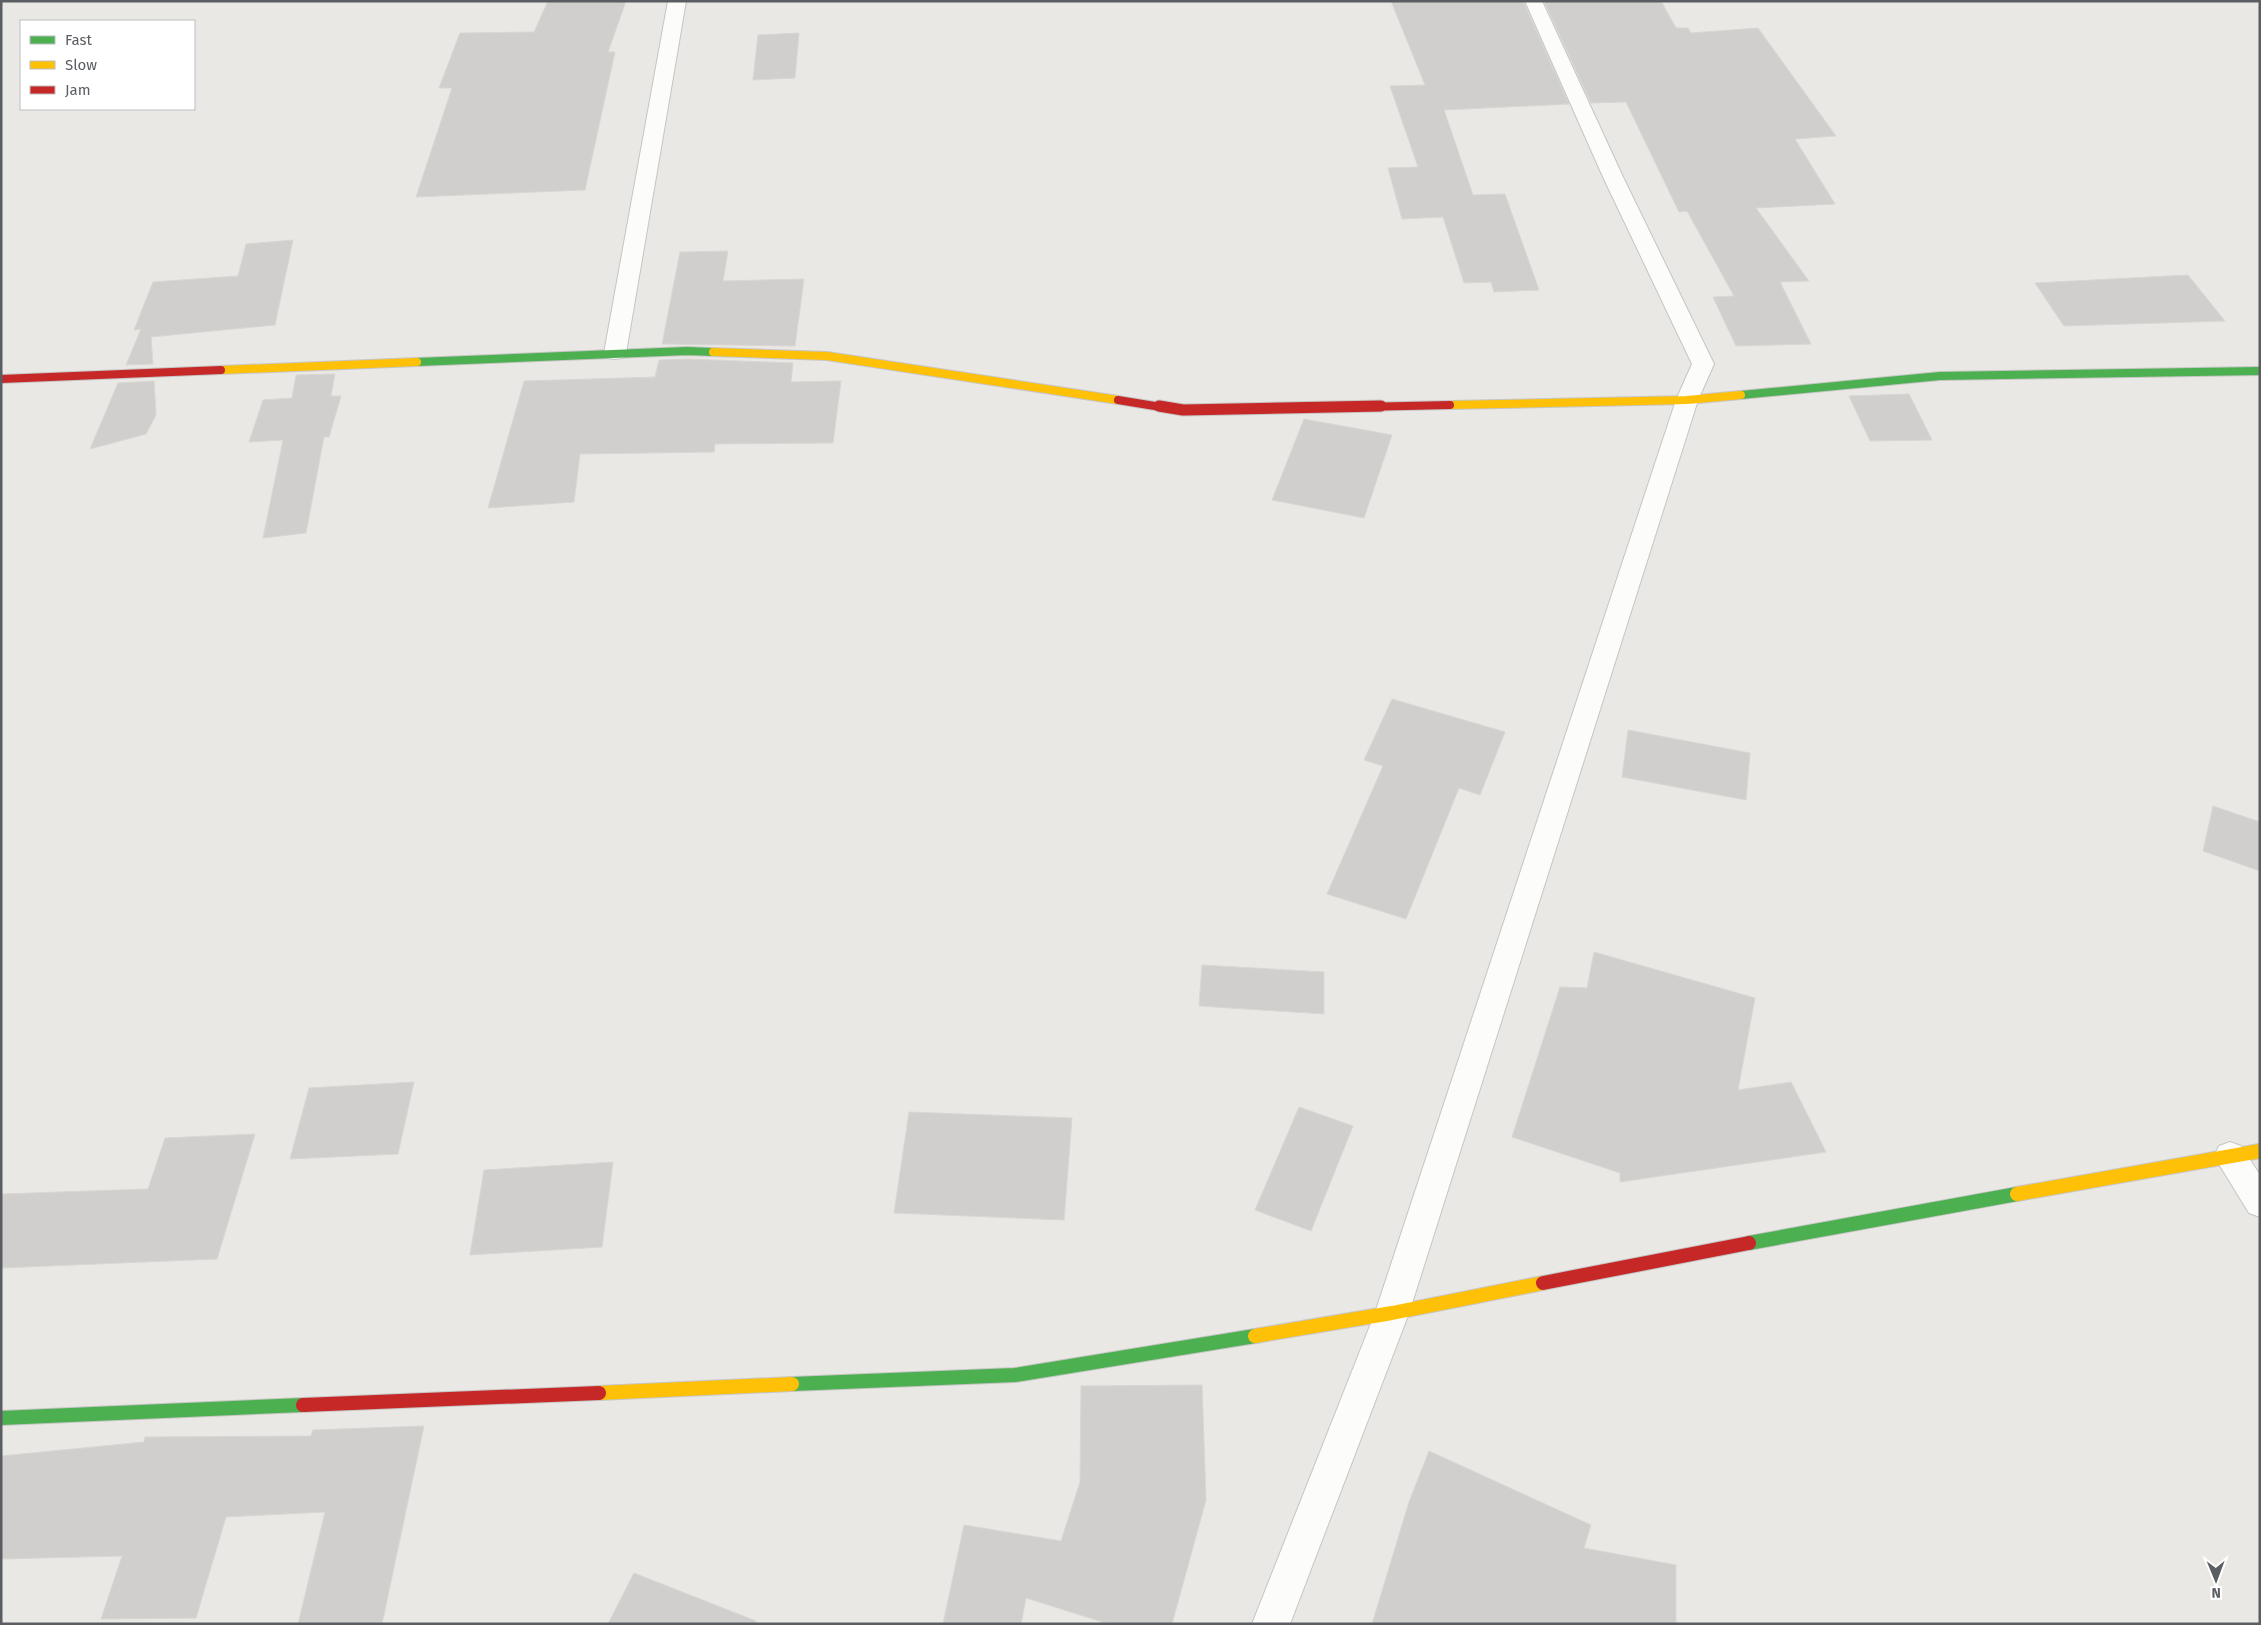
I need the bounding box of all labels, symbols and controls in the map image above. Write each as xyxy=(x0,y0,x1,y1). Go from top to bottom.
legend xyxy=(20,20,195,110)
text: Fast xyxy=(65,31,92,49)
text: Slow xyxy=(65,56,97,74)
text: Jam xyxy=(65,81,91,99)
north arrow xyxy=(2191,1555,2241,1605)
text: N xyxy=(2211,1584,2221,1601)

